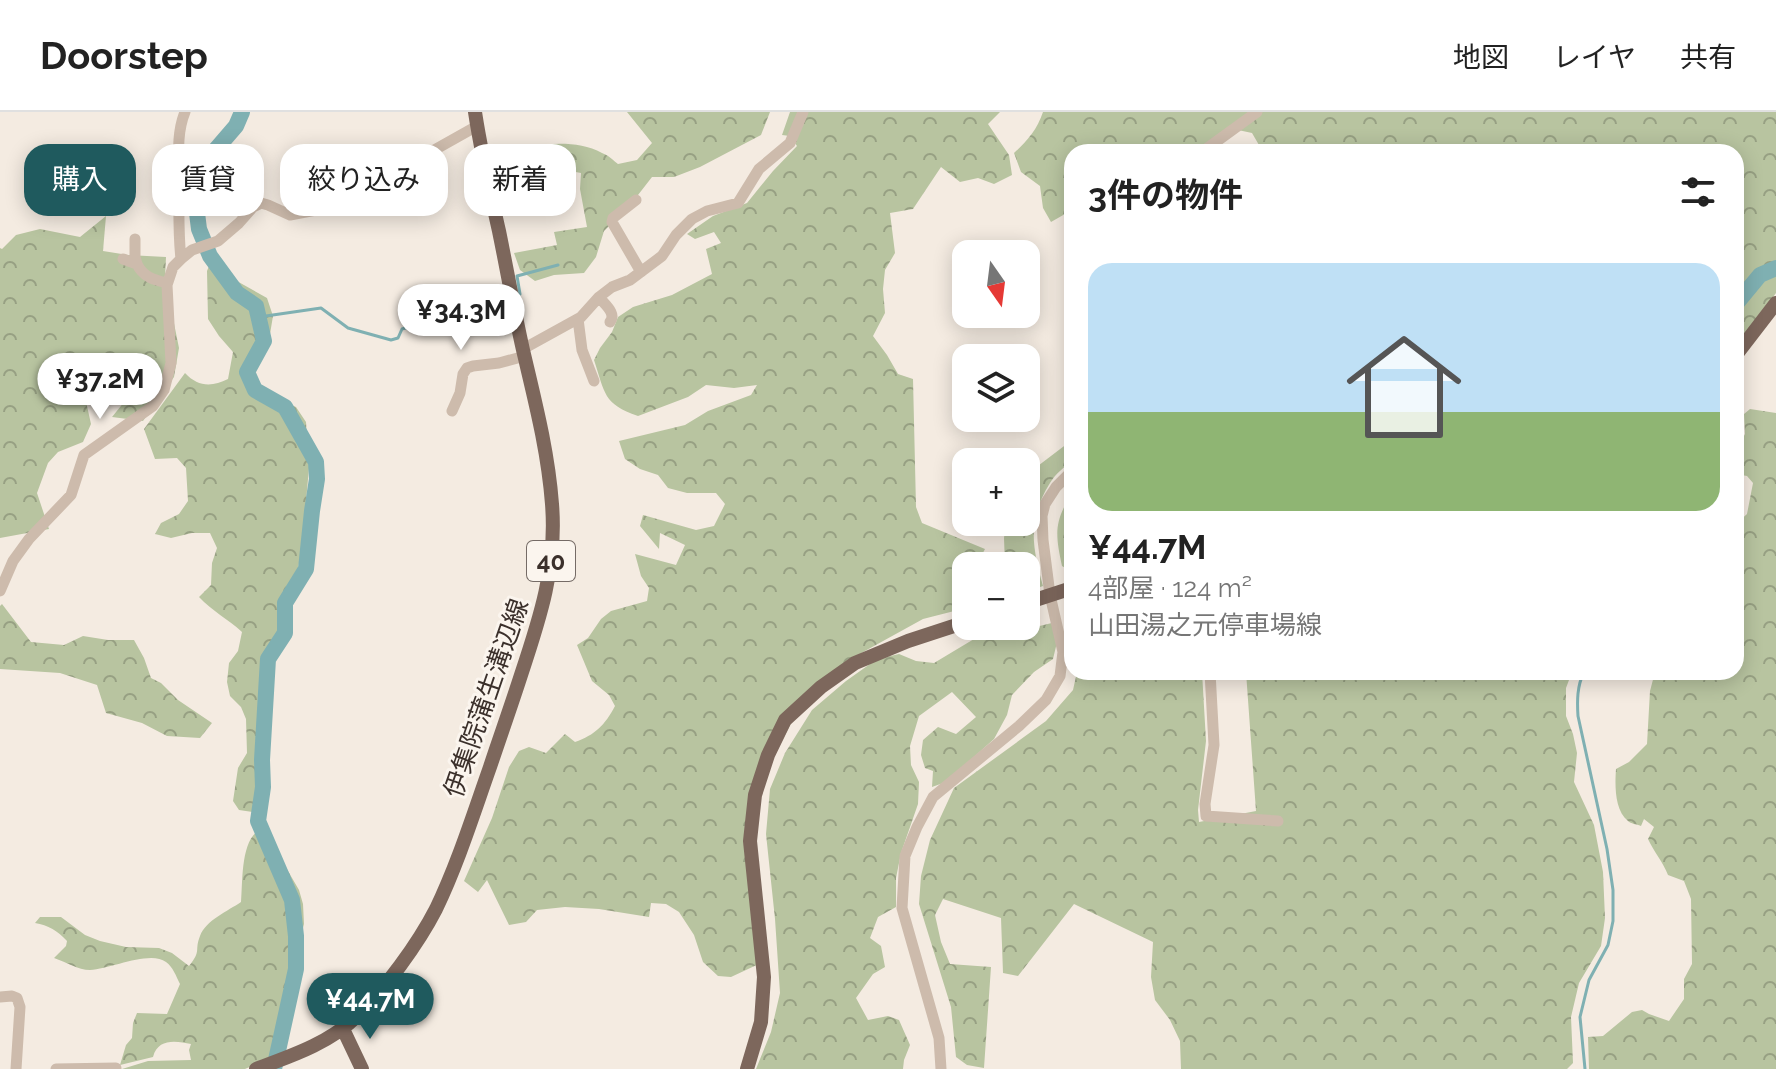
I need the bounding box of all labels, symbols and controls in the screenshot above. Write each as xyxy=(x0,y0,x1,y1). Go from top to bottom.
text: Doorstep xyxy=(40,33,208,78)
text: 地図 xyxy=(1453,41,1509,74)
text: レイヤ xyxy=(1553,41,1636,74)
text: 共有 xyxy=(1680,41,1736,74)
chip: 購入 xyxy=(24,144,136,216)
chip: 賃貸 xyxy=(152,144,264,216)
chip: 絞り込み xyxy=(280,144,448,216)
chip: 新着 xyxy=(464,144,576,216)
icon: filters xyxy=(1676,170,1720,214)
text: 3件の物件 xyxy=(1088,175,1243,215)
north arrow xyxy=(952,240,1040,328)
map controls xyxy=(952,240,1040,640)
pin: ¥34.3M xyxy=(396,284,526,352)
text: ¥34.3M xyxy=(416,295,506,325)
icon: home xyxy=(1332,315,1476,459)
button: layers xyxy=(952,344,1040,432)
pin: ¥37.2M xyxy=(35,353,165,421)
text: ¥37.2M xyxy=(55,364,145,394)
button: + xyxy=(952,448,1040,536)
text: ¥44.7M xyxy=(1088,527,1207,567)
road number: 40 xyxy=(527,541,575,581)
button: − xyxy=(952,552,1040,640)
text: 4部屋 · 124 m² xyxy=(1088,573,1252,603)
street label: 伊集院蒲生溝辺線 xyxy=(438,595,534,801)
text: 山田湯之元停車場線 xyxy=(1088,610,1322,640)
pin: ¥44.7M xyxy=(305,973,435,1041)
text: ¥44.7M xyxy=(325,984,415,1014)

